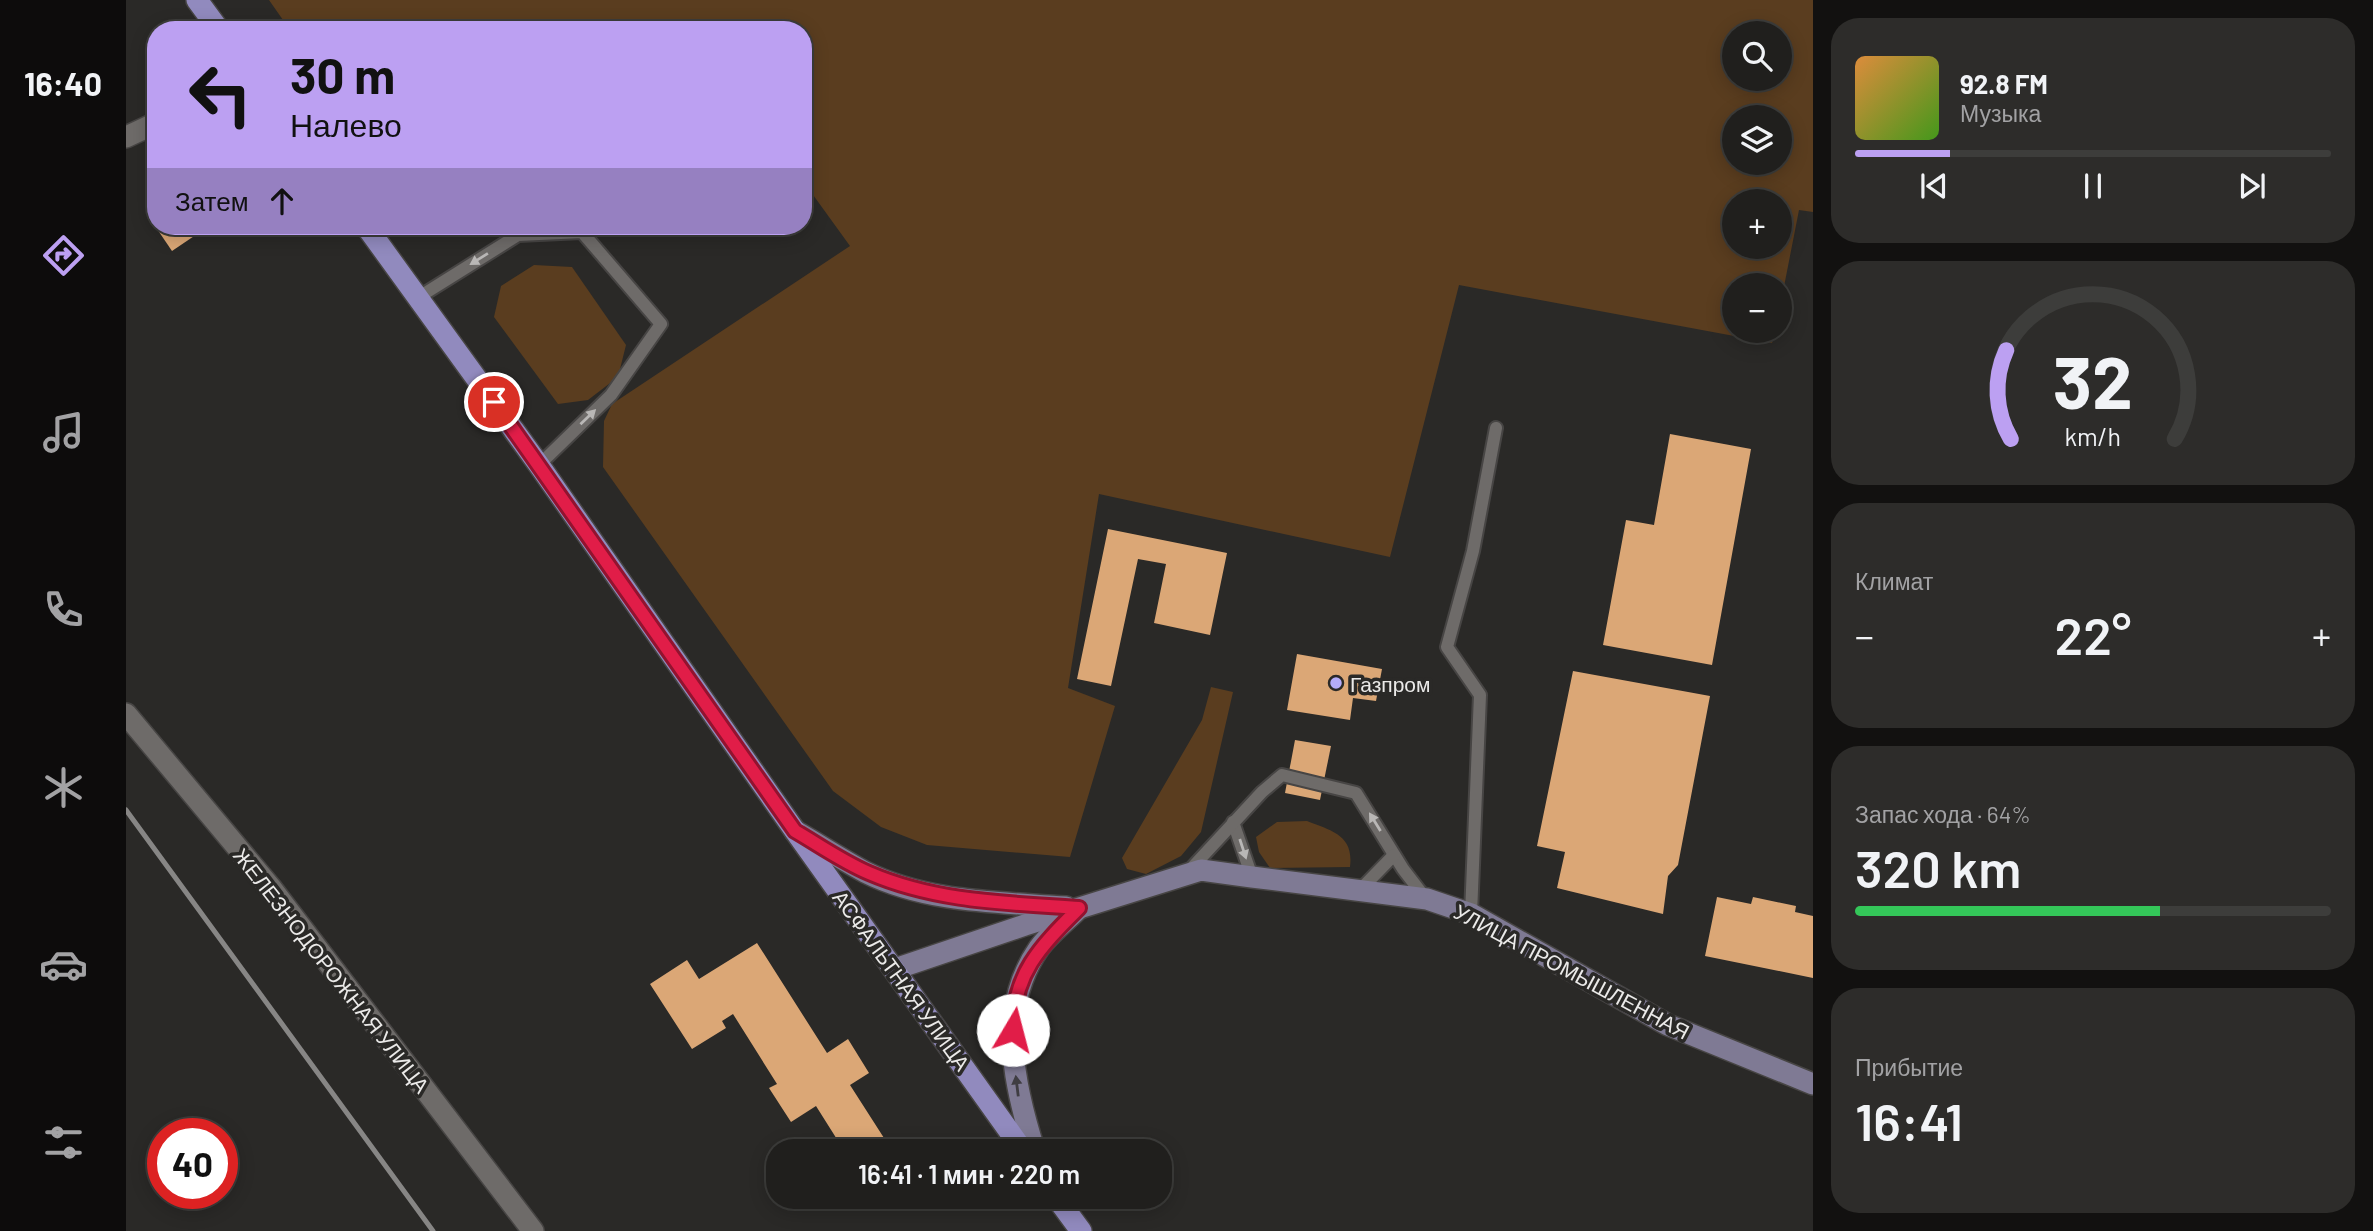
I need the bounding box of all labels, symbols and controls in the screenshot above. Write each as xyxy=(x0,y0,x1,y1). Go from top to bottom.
map controls xyxy=(1722,21,1792,343)
button: search xyxy=(1722,21,1792,91)
text: 30 m xyxy=(290,45,395,104)
icon: left xyxy=(175,49,266,140)
text: 16:40 xyxy=(24,64,102,102)
text: 92.8 FM xyxy=(1960,68,2048,99)
text: Музыка xyxy=(1960,99,2041,127)
text: Налево xyxy=(290,105,402,143)
button: layers xyxy=(1722,105,1792,175)
icon: previous xyxy=(1915,167,1953,205)
icon: pause xyxy=(2074,167,2112,205)
icon: next xyxy=(2233,167,2271,205)
icon: ahead xyxy=(263,182,301,220)
text: Затем xyxy=(175,185,249,216)
button: + xyxy=(1722,189,1792,259)
icon: directions xyxy=(39,231,88,280)
one-way arrow xyxy=(469,253,488,266)
button: − xyxy=(1722,273,1792,343)
text: 32 xyxy=(2053,336,2133,424)
pin xyxy=(464,372,524,432)
icon: arrive xyxy=(475,383,513,421)
icon: music xyxy=(39,408,88,457)
one-way arrow xyxy=(580,409,597,426)
text: km/h xyxy=(2065,421,2121,451)
text: Климат xyxy=(1855,567,1933,595)
icon: phone xyxy=(39,585,88,634)
text: 22° xyxy=(2055,603,2131,665)
text: − xyxy=(1855,612,1874,658)
text: + xyxy=(2312,612,2331,658)
place label: Газпром xyxy=(1350,671,1430,696)
marker: Газпром xyxy=(1328,675,1344,691)
icon: climate xyxy=(39,763,88,812)
text: Запас хода · 64% xyxy=(1855,800,2031,828)
one-way arrow xyxy=(1368,813,1381,832)
text: 320 km xyxy=(1855,836,2021,898)
one-way arrow xyxy=(1238,839,1248,860)
street label: ЖЕЛЕЗНОДОРОЖНАЯ УЛИЦА xyxy=(229,843,435,1097)
street label: АСФАЛЬТНАЯ УЛИЦА xyxy=(828,885,976,1075)
street label: УЛИЦА ПРОМЫШЛЕННАЯ xyxy=(1450,898,1694,1044)
icon: car xyxy=(39,940,88,989)
position arrow xyxy=(976,993,1050,1067)
text: Прибытие xyxy=(1855,1053,1963,1081)
one-way arrow xyxy=(1012,1075,1023,1097)
text: 16:41 xyxy=(1855,1089,1963,1151)
icon: filters xyxy=(39,1118,88,1167)
speed limit sign: 40 xyxy=(147,1118,238,1209)
text: 16:41 · 1 мин · 220 m xyxy=(858,1158,1080,1189)

